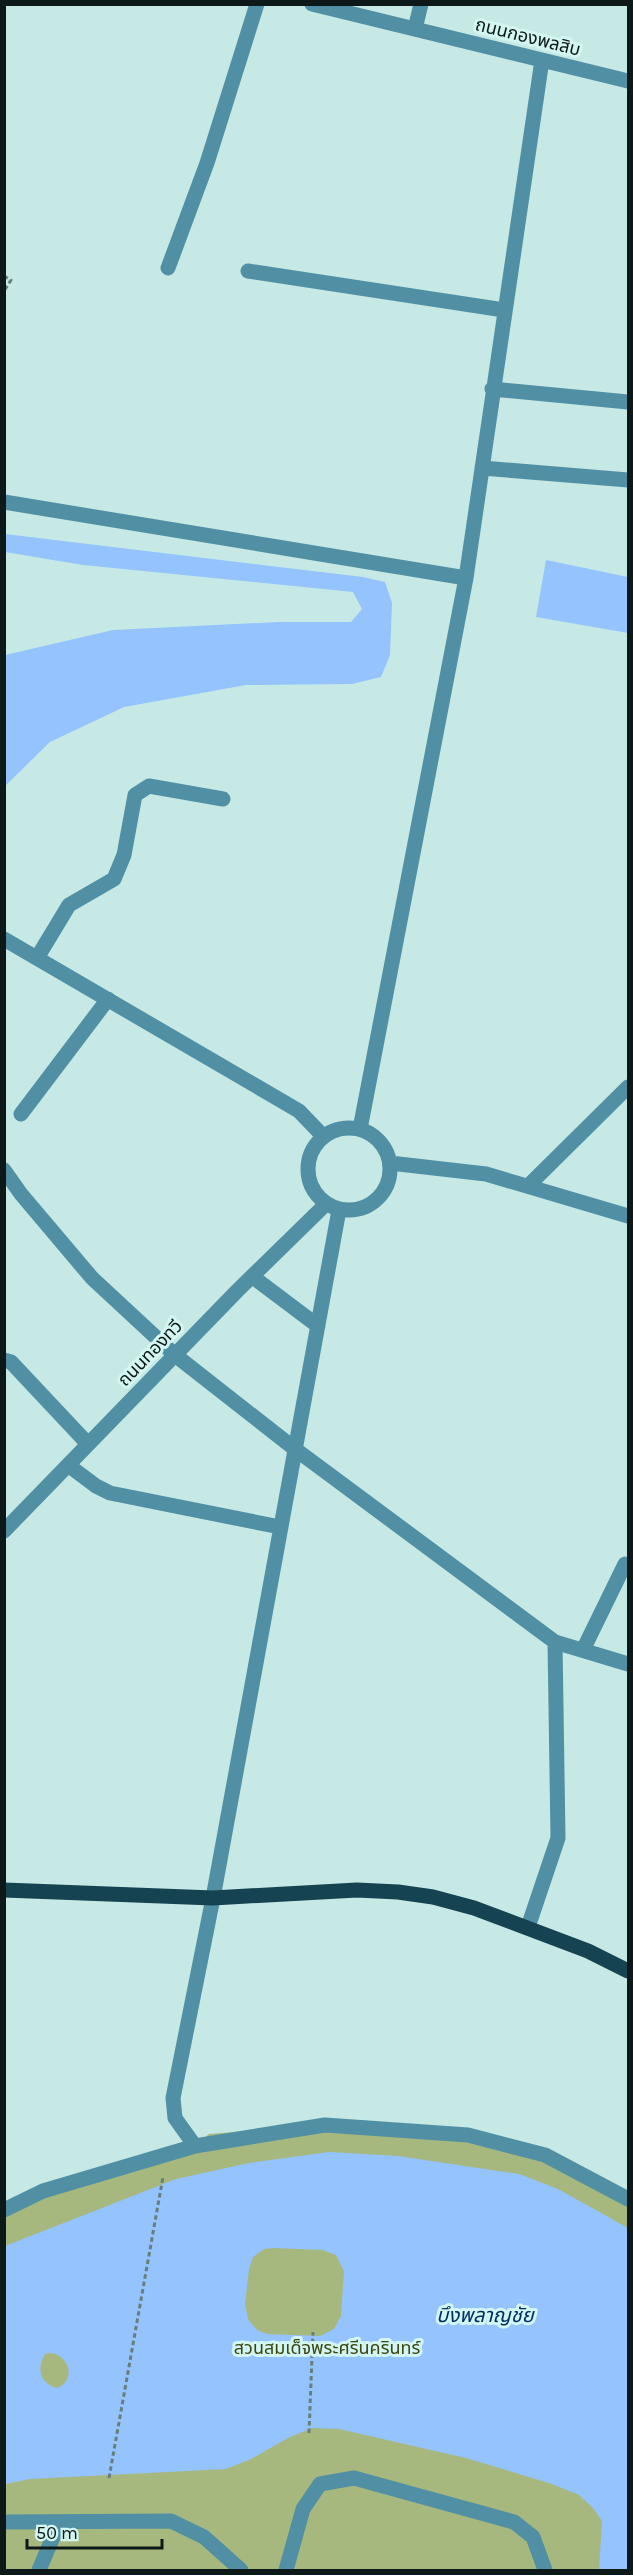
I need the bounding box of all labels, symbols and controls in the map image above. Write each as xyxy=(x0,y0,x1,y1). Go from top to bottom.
street label: ถนนกองพลสิบ xyxy=(473,13,583,61)
street label: ถนนทองทวี xyxy=(113,1315,187,1391)
water label: บึงพลาญชัย xyxy=(436,2304,536,2327)
park label: สวนสมเด็จพระศรีนครินทร์ xyxy=(234,2337,421,2359)
scale bar xyxy=(27,2512,162,2550)
text: 50 m xyxy=(36,2522,78,2544)

